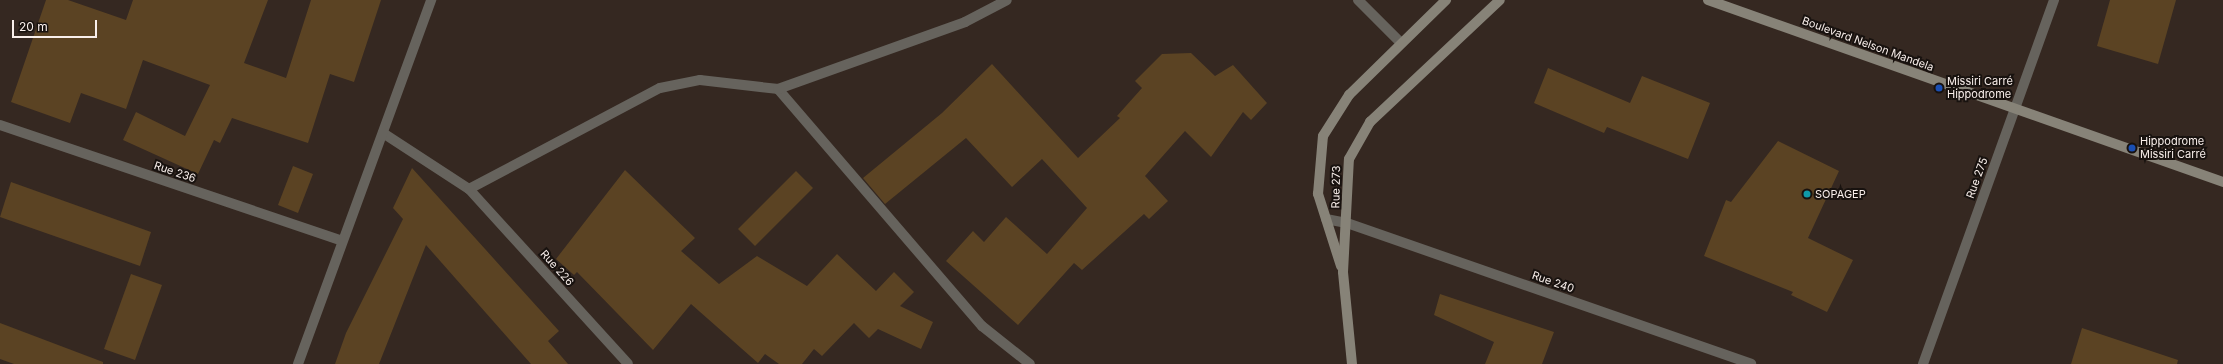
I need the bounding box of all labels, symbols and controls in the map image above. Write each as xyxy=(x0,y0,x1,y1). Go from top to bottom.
scale bar xyxy=(14,12,99,38)
street label: Boulevard Nelson Mandela xyxy=(1800,14,1936,74)
text: 20 m xyxy=(19,19,48,34)
place label: Missiri Carré Hippodrome xyxy=(1947,75,2013,101)
marker: Missiri Carré Hippodrome xyxy=(1934,83,1944,93)
place label: Hippodrome Missiri Carré xyxy=(2140,135,2206,161)
marker: Hippodrome Missiri Carré xyxy=(2127,143,2137,153)
street label: Rue 275 xyxy=(1964,156,1990,200)
street label: Rue 236 xyxy=(152,159,198,185)
street label: Rue 273 xyxy=(1329,166,1343,208)
place label: SOPAGEP xyxy=(1815,187,1866,201)
marker: SOPAGEP xyxy=(1802,189,1812,199)
street label: Rue 226 xyxy=(538,247,576,289)
street label: Rue 240 xyxy=(1530,269,1576,295)

